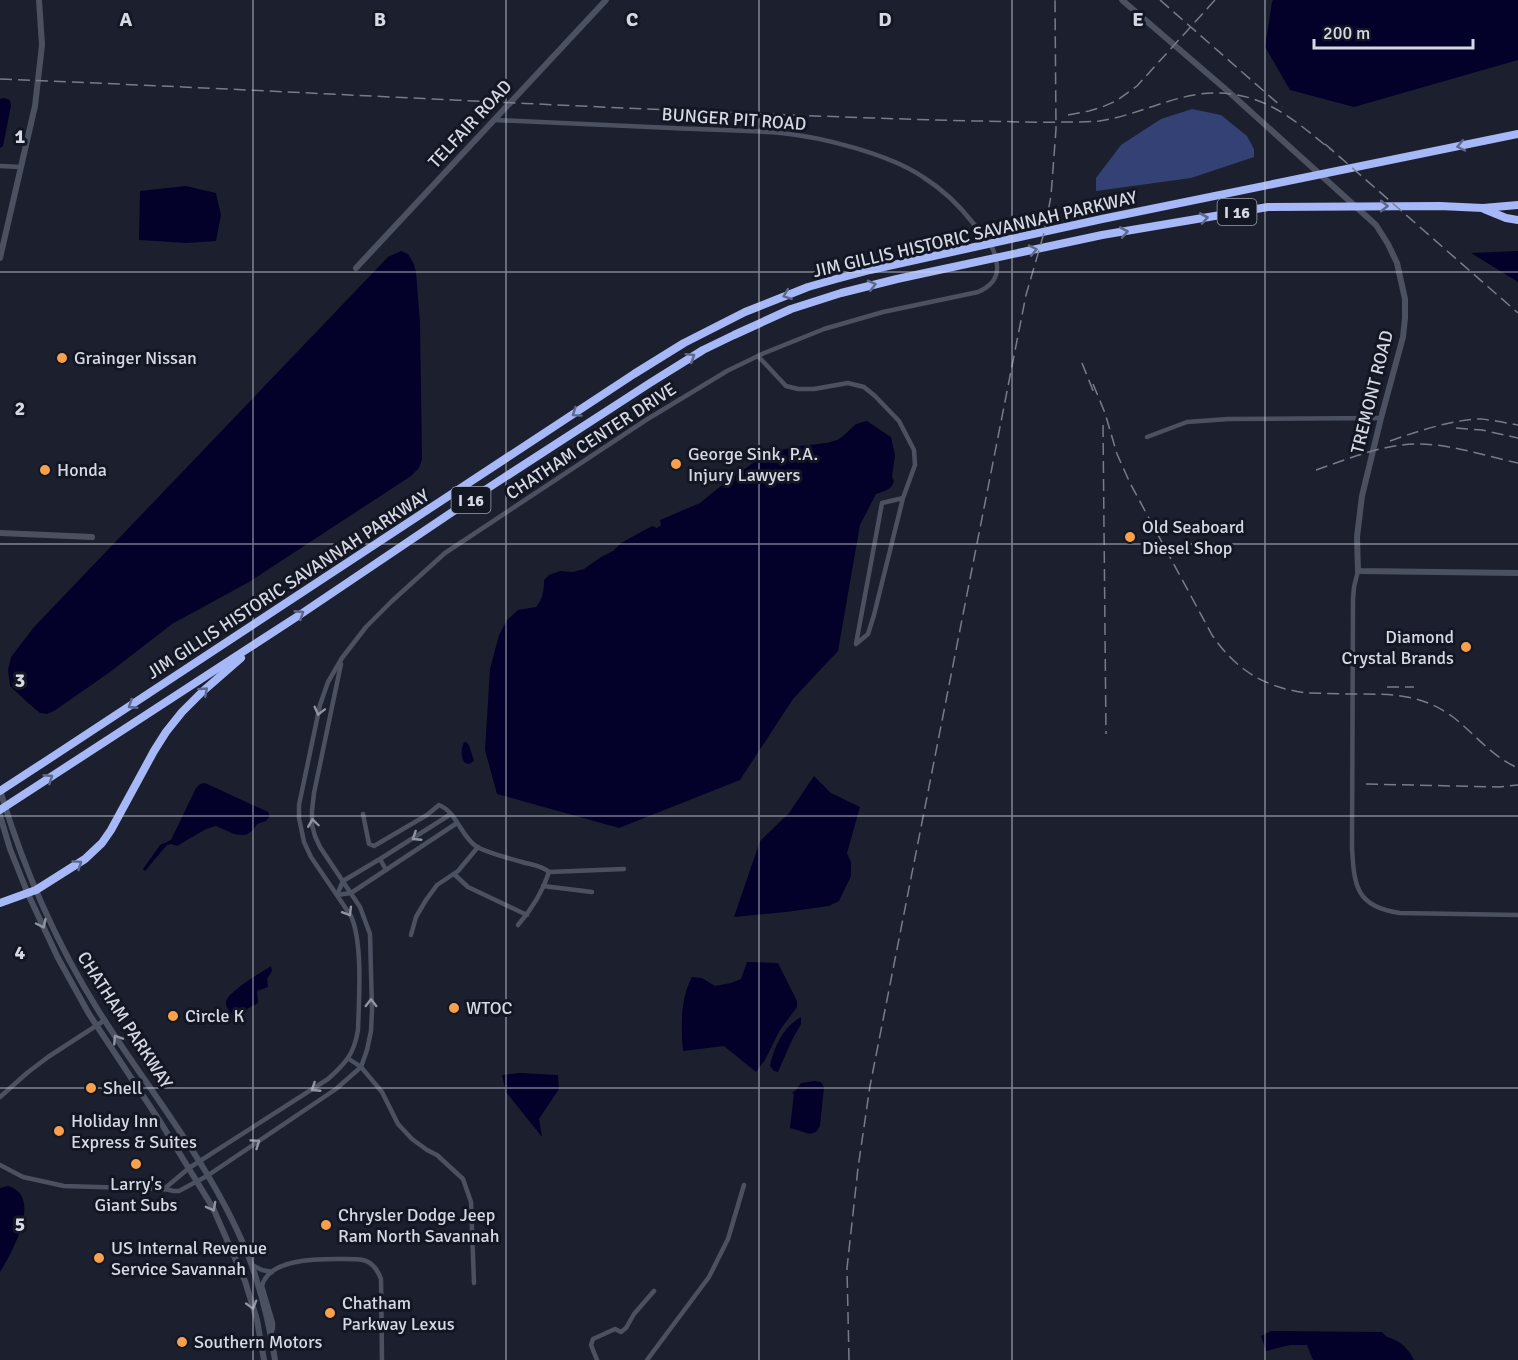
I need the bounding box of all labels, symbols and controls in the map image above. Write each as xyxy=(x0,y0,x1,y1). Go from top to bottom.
text: A xyxy=(120,7,133,32)
text: B xyxy=(374,7,386,32)
text: C xyxy=(626,7,638,32)
text: D xyxy=(878,7,892,32)
text: E xyxy=(1132,7,1144,32)
scale bar xyxy=(1314,12,1473,50)
text: 200 m xyxy=(1323,22,1370,44)
street label: TELFAIR ROAD xyxy=(424,75,516,173)
street label: BUNGER PIT ROAD xyxy=(661,103,807,135)
text: 1 xyxy=(15,124,26,149)
one-way arrow xyxy=(1456,139,1466,152)
street label: JIM GILLIS HISTORIC SAVANNAH PARKWAY xyxy=(811,186,1139,282)
road number: I 16 xyxy=(1218,199,1256,225)
one-way arrow xyxy=(1380,200,1389,212)
one-way arrow xyxy=(1199,212,1209,225)
one-way arrow xyxy=(1119,226,1129,238)
one-way arrow xyxy=(1028,244,1038,257)
one-way arrow xyxy=(866,279,876,292)
one-way arrow xyxy=(783,288,794,300)
street label: TREMONT ROAD xyxy=(1346,328,1398,456)
place label: Grainger Nissan xyxy=(74,347,197,369)
marker: Grainger Nissan xyxy=(55,351,69,365)
one-way arrow xyxy=(685,353,695,365)
street label: CHATHAM CENTER DRIVE xyxy=(502,378,680,504)
text: 2 xyxy=(15,396,25,421)
one-way arrow xyxy=(571,406,582,417)
place label: George Sink, P.A. Injury Lawyers xyxy=(688,443,818,486)
marker: George Sink, P.A. Injury Lawyers xyxy=(669,457,683,471)
place label: Honda xyxy=(57,459,107,481)
marker: Honda xyxy=(38,463,52,477)
street label: JIM GILLIS HISTORIC SAVANNAH PARKWAY xyxy=(143,484,433,684)
road number: I 16 xyxy=(452,487,490,513)
place label: Old Seaboard Diesel Shop xyxy=(1142,516,1245,559)
marker: Old Seaboard Diesel Shop xyxy=(1123,530,1137,544)
one-way arrow xyxy=(294,611,305,622)
place label: Diamond Crystal Brands xyxy=(1342,626,1454,669)
marker: Diamond Crystal Brands xyxy=(1459,640,1473,654)
text: 3 xyxy=(15,668,25,693)
one-way arrow xyxy=(197,687,207,698)
one-way arrow xyxy=(128,698,139,709)
one-way arrow xyxy=(314,706,327,716)
one-way arrow xyxy=(42,774,53,785)
one-way arrow xyxy=(308,819,320,828)
one-way arrow xyxy=(411,829,422,840)
one-way arrow xyxy=(72,859,82,871)
one-way arrow xyxy=(340,906,352,916)
one-way arrow xyxy=(35,918,47,929)
text: 4 xyxy=(15,940,26,965)
street label: CHATHAM PARKWAY xyxy=(72,947,178,1093)
place label: WTOC xyxy=(466,997,512,1019)
one-way arrow xyxy=(365,999,377,1008)
marker: WTOC xyxy=(447,1001,461,1015)
place label: Circle K xyxy=(185,1005,245,1027)
marker: Circle K xyxy=(166,1009,180,1023)
one-way arrow xyxy=(113,1035,124,1046)
place label: Shell xyxy=(103,1077,142,1099)
one-way arrow xyxy=(311,1080,321,1092)
marker: Shell xyxy=(84,1081,98,1095)
place label: Holiday Inn Express & Suites xyxy=(71,1110,197,1153)
marker: Holiday Inn Express & Suites xyxy=(52,1124,66,1138)
one-way arrow xyxy=(249,1139,260,1150)
marker: Larry's Giant Subs xyxy=(129,1157,143,1171)
place label: Larry's Giant Subs xyxy=(95,1173,178,1216)
one-way arrow xyxy=(205,1201,216,1211)
place label: Chrysler Dodge Jeep Ram North Savannah xyxy=(338,1204,499,1247)
text: 5 xyxy=(15,1212,25,1237)
marker: Chrysler Dodge Jeep Ram North Savannah xyxy=(319,1218,333,1232)
place label: US Internal Revenue Service Savannah xyxy=(111,1237,267,1280)
marker: US Internal Revenue Service Savannah xyxy=(92,1251,106,1265)
place label: Chatham Parkway Lexus xyxy=(342,1292,455,1335)
one-way arrow xyxy=(245,1299,257,1310)
marker: Chatham Parkway Lexus xyxy=(323,1306,337,1320)
place label: Southern Motors xyxy=(194,1331,323,1353)
marker: Southern Motors xyxy=(175,1335,189,1349)

